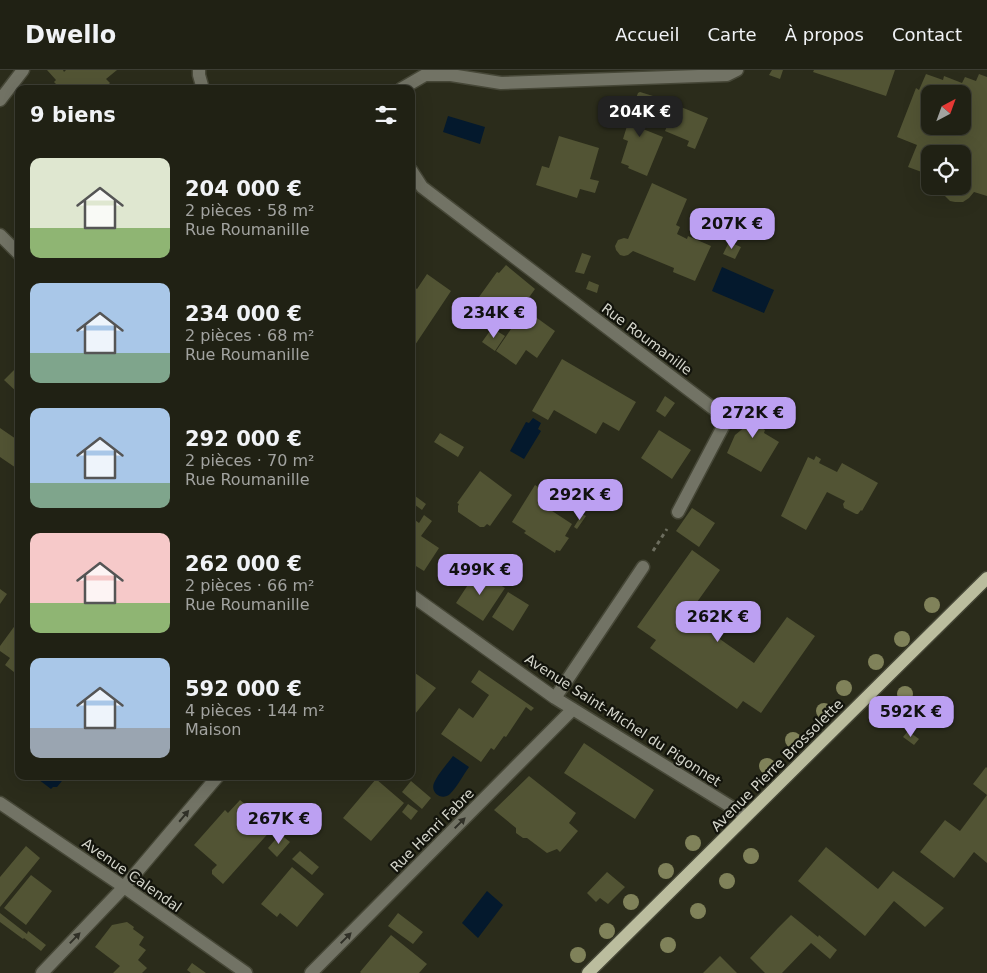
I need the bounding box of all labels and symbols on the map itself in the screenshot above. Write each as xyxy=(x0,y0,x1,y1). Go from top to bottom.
north arrow xyxy=(921,85,971,135)
pin: 204K € xyxy=(599,96,681,138)
pin: 207K € xyxy=(691,208,773,250)
pin: 234K € xyxy=(453,296,535,339)
street label: Rue Roumanille xyxy=(599,300,695,378)
pin: 272K € xyxy=(712,396,794,439)
pin: 292K € xyxy=(539,478,621,521)
pin: 499K € xyxy=(439,554,521,596)
pin: 262K € xyxy=(677,600,759,643)
street label: Avenue Saint-Michel du Pigonnet xyxy=(522,651,724,790)
street label: Avenue Pierre Brossolette xyxy=(708,696,846,834)
pin: 592K € xyxy=(870,696,952,738)
street label: Rue Henri Fabre xyxy=(387,785,477,875)
pin: 267K € xyxy=(238,802,320,845)
one-way arrow xyxy=(178,810,189,823)
one-way arrow xyxy=(454,817,466,829)
street label: Avenue Calendal xyxy=(79,835,185,915)
one-way arrow xyxy=(69,932,81,944)
one-way arrow xyxy=(339,933,351,945)

